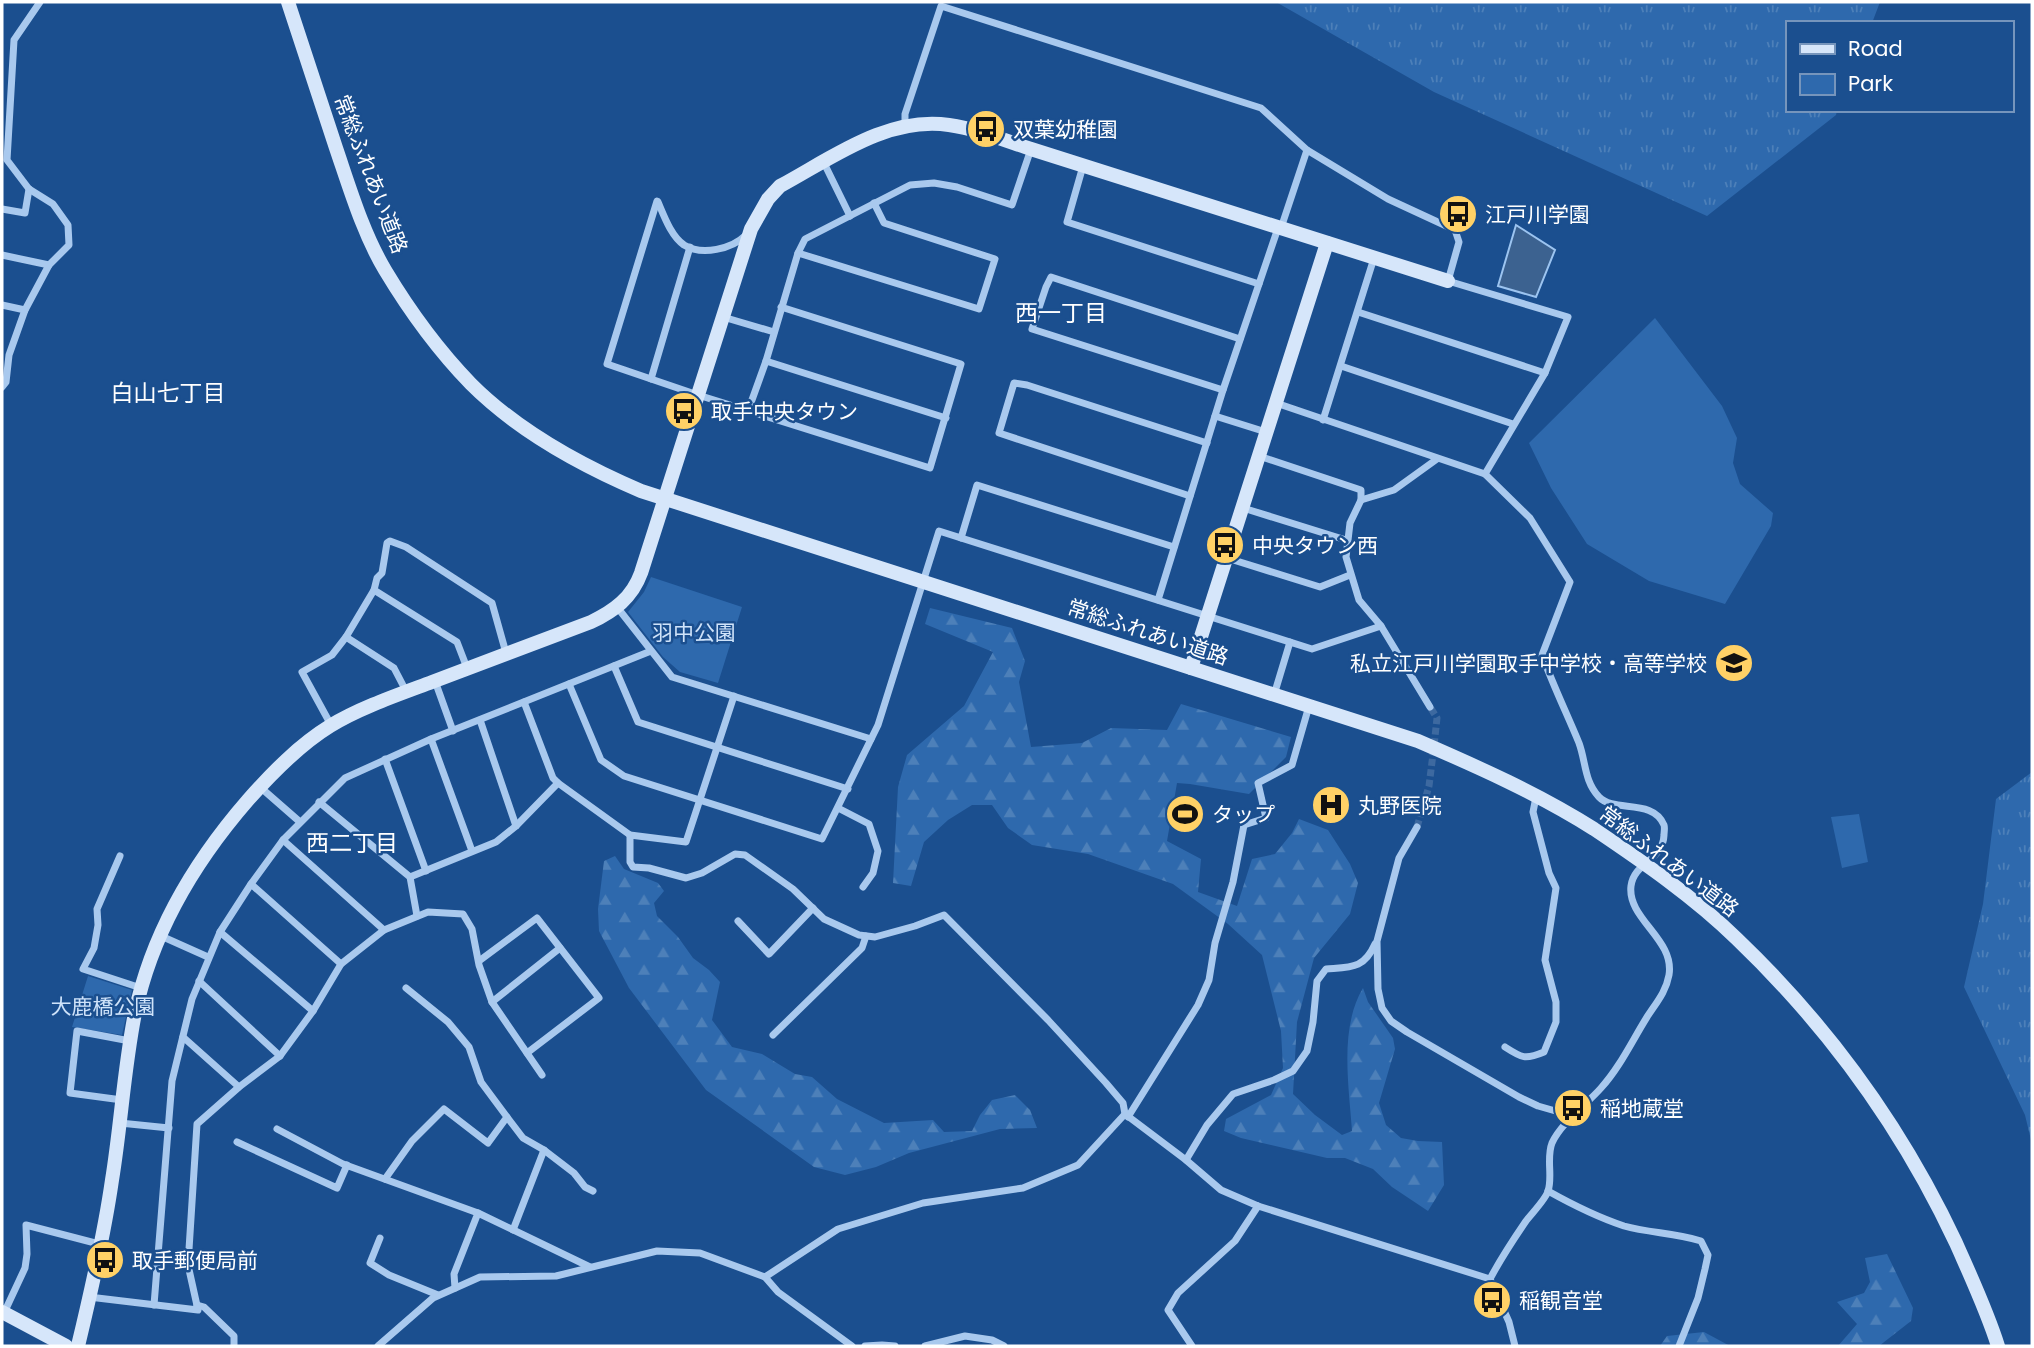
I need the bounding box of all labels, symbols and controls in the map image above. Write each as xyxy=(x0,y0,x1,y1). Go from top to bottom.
legend xyxy=(1786,21,2013,112)
text: Road xyxy=(1848,34,1903,63)
text: Park xyxy=(1848,69,1893,98)
street label: 常総ふれあい道路 xyxy=(327,90,415,258)
bus stop icon: 双葉幼稚園 xyxy=(965,108,1007,150)
place label: 双葉幼稚園 xyxy=(1013,115,1118,144)
bus stop icon: 江戸川学園 xyxy=(1437,193,1479,235)
place label: 江戸川学園 xyxy=(1485,200,1590,229)
district label: 西一丁目 xyxy=(1015,297,1107,329)
district label: 白山七丁目 xyxy=(111,377,226,409)
bus stop icon: 取手中央タウン xyxy=(663,390,705,432)
place label: 取手中央タウン xyxy=(711,397,858,426)
bus stop icon: 中央タウン西 xyxy=(1204,524,1246,566)
place label: 中央タウン西 xyxy=(1252,531,1378,560)
street label: 常総ふれあい道路 xyxy=(1064,592,1232,672)
park label: 羽中公園 xyxy=(652,618,736,647)
school or university icon: 私立江戸川学園取手中学校・高等学校 xyxy=(1713,642,1755,684)
place label: 私立江戸川学園取手中学校・高等学校 xyxy=(1350,649,1707,678)
hospital icon: 丸野医院 xyxy=(1310,784,1352,826)
place label: 丸野医院 xyxy=(1358,791,1442,820)
sports icon: タップ xyxy=(1164,793,1206,835)
street label: 常総ふれあい道路 xyxy=(1593,799,1745,923)
place label: タップ xyxy=(1212,800,1275,829)
district label: 西二丁目 xyxy=(306,827,398,859)
park label: 大鹿橋公園 xyxy=(51,992,156,1021)
bus stop icon: 稲地蔵堂 xyxy=(1552,1087,1594,1129)
place label: 稲地蔵堂 xyxy=(1600,1094,1684,1123)
bus stop icon: 取手郵便局前 xyxy=(84,1239,126,1281)
place label: 取手郵便局前 xyxy=(132,1246,258,1275)
bus stop icon: 稲観音堂 xyxy=(1471,1279,1513,1321)
place label: 稲観音堂 xyxy=(1519,1286,1603,1315)

